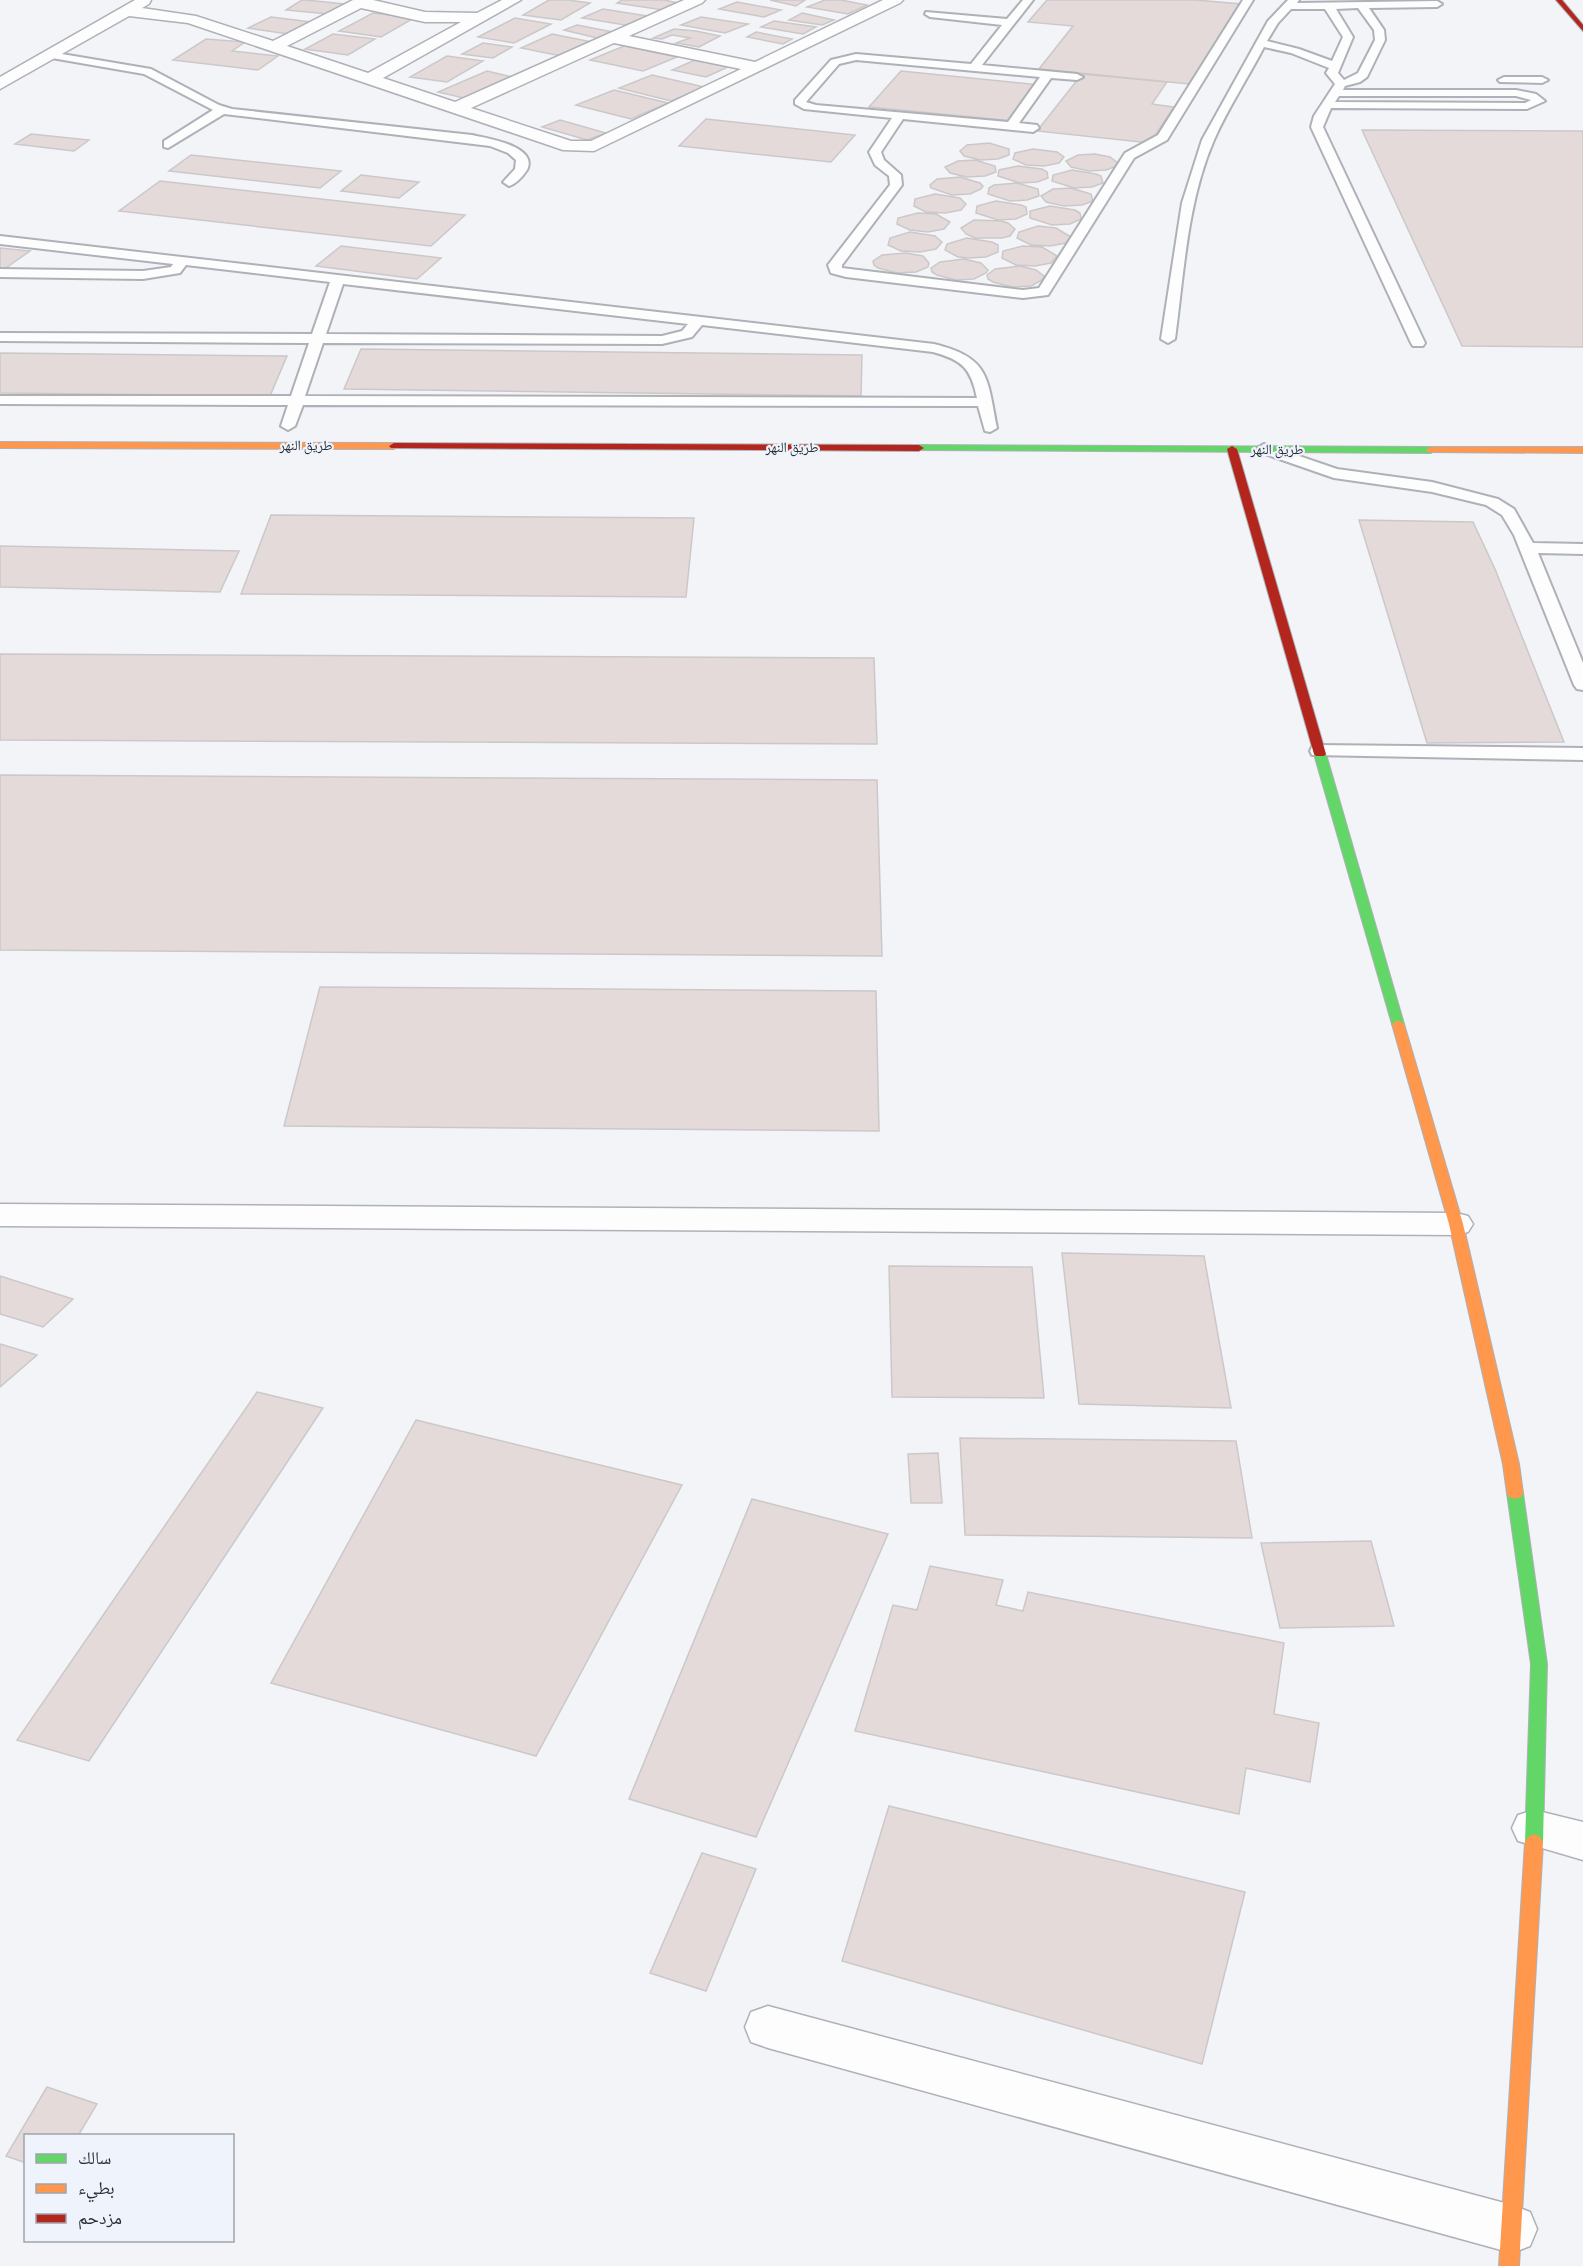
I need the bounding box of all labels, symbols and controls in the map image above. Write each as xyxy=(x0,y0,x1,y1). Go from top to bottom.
street label: طريق النهر xyxy=(279,436,332,456)
street label: طريق النهر xyxy=(765,438,818,458)
street label: طريق النهر xyxy=(1250,440,1303,460)
legend xyxy=(24,2134,234,2242)
text: سالك xyxy=(78,2146,111,2171)
text: بطيء xyxy=(78,2176,115,2203)
text: مزدحم xyxy=(78,2206,122,2231)

